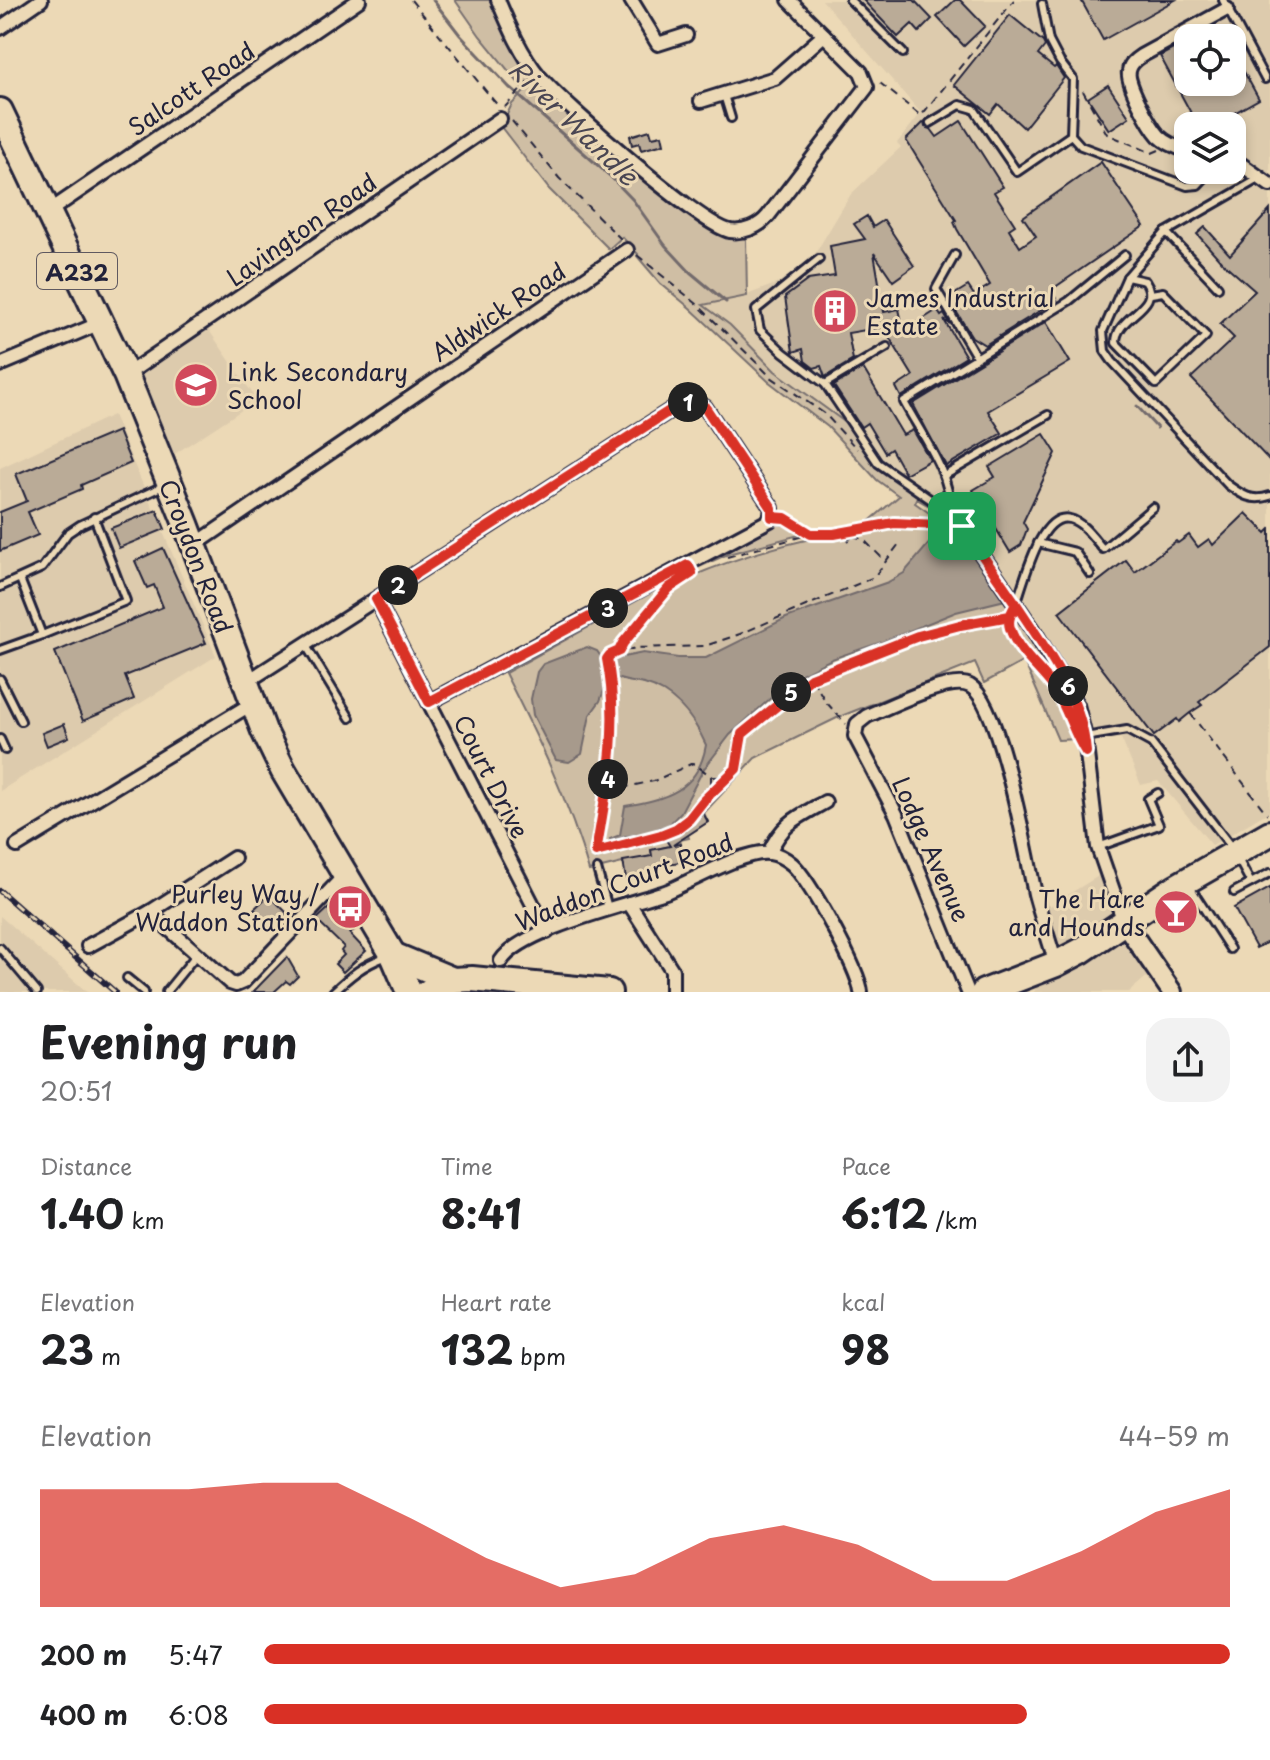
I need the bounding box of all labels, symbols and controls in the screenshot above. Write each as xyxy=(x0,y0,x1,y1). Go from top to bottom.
map controls xyxy=(1174,24,1246,184)
button: locate xyxy=(1174,24,1246,96)
street label: Salcott Road xyxy=(120,32,262,144)
water label: River Wandle xyxy=(500,50,649,195)
button: layers xyxy=(1174,112,1246,184)
street label: Lavington Road xyxy=(218,164,384,294)
road number: A232 xyxy=(37,253,117,289)
street label: Aldwick Road xyxy=(424,253,572,369)
place label: James Industrial Estate xyxy=(866,279,1055,343)
building icon: James Industrial Estate xyxy=(811,287,859,335)
place label: Link Secondary School xyxy=(227,353,408,417)
school or university icon: Link Secondary School xyxy=(172,361,220,409)
pin: 1 xyxy=(668,382,708,422)
text: 1 xyxy=(683,385,693,418)
street label: Croydon Road xyxy=(151,474,243,638)
pin xyxy=(928,492,996,560)
icon: arrive xyxy=(940,504,984,548)
pin: 2 xyxy=(378,565,418,605)
text: 2 xyxy=(390,568,406,601)
pin: 3 xyxy=(588,588,628,628)
text: 3 xyxy=(601,591,615,624)
pin: 6 xyxy=(1048,666,1088,706)
text: 6 xyxy=(1060,669,1076,702)
pin: 5 xyxy=(771,672,811,712)
text: 5 xyxy=(784,675,798,708)
street label: Court Drive xyxy=(445,708,539,844)
pin: 4 xyxy=(588,759,628,799)
text: 4 xyxy=(601,762,615,795)
street label: Lodge Avenue xyxy=(884,771,980,927)
street label: Waddon Court Road xyxy=(510,823,738,939)
place label: Purley Way / Waddon Station xyxy=(136,875,319,939)
place label: The Hare and Hounds xyxy=(1008,880,1145,944)
bus stop icon: Purley Way / Waddon Station xyxy=(326,883,374,931)
bar icon: The Hare and Hounds xyxy=(1152,888,1200,936)
text: Evening run xyxy=(40,1008,298,1074)
button: share xyxy=(1146,1018,1230,1102)
text: 20:51 xyxy=(40,1071,112,1110)
text: Distance xyxy=(40,1149,132,1182)
text: Time xyxy=(441,1149,493,1182)
text: Pace xyxy=(841,1149,891,1182)
text: 1.40 xyxy=(40,1182,124,1243)
text: 8:41 xyxy=(441,1182,522,1243)
text: 6:12 xyxy=(841,1182,928,1243)
text: km xyxy=(124,1203,165,1236)
text: /km xyxy=(928,1203,978,1236)
text: Elevation xyxy=(40,1285,135,1318)
text: Heart rate xyxy=(441,1285,552,1318)
text: kcal xyxy=(841,1285,885,1318)
text: 23 xyxy=(40,1318,94,1379)
text: 132 xyxy=(441,1318,513,1379)
text: 98 xyxy=(841,1318,890,1379)
text: m xyxy=(94,1339,121,1372)
text: bpm xyxy=(513,1339,566,1372)
text: Elevation xyxy=(40,1416,152,1455)
text: 44–59 m xyxy=(1119,1416,1230,1455)
text: 200 m xyxy=(40,1635,127,1674)
text: 5:47 xyxy=(168,1635,223,1674)
text: 400 m xyxy=(40,1695,128,1734)
text: 6:08 xyxy=(168,1695,229,1734)

